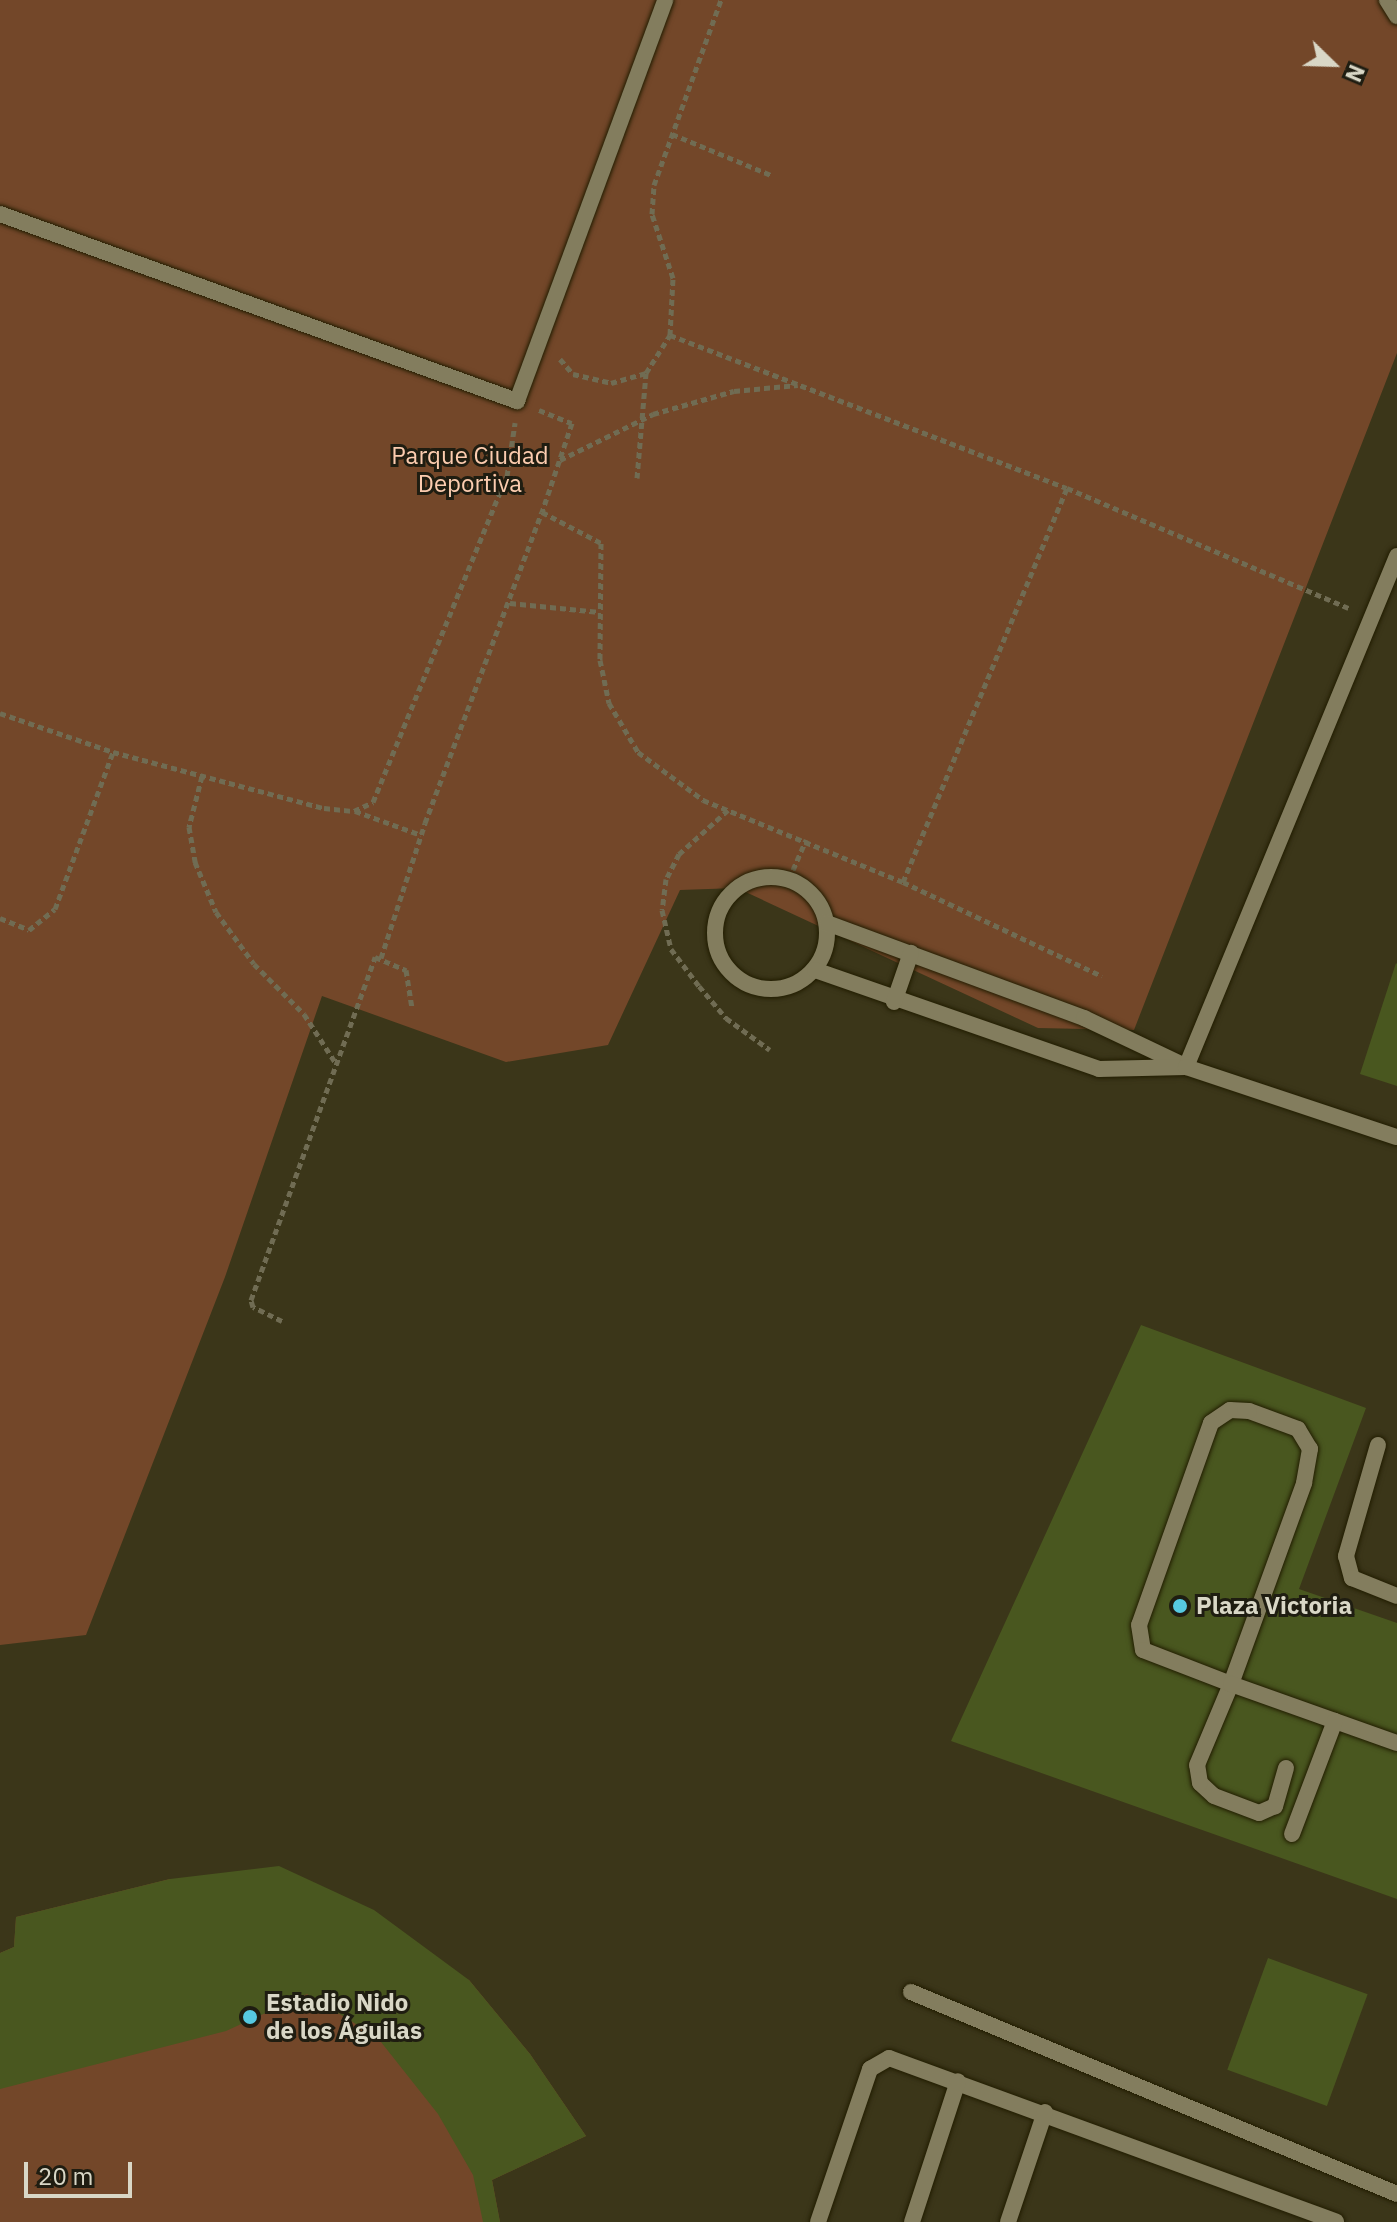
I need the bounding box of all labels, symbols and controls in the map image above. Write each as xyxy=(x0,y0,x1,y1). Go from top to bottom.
north arrow xyxy=(1293,24,1373,104)
text: N xyxy=(1339,61,1372,87)
park label: Parque Ciudad Deportiva xyxy=(391,442,549,498)
place label: Plaza Victoria xyxy=(1196,1592,1352,1620)
marker: Plaza Victoria xyxy=(1171,1597,1189,1615)
place label: Estadio Nido de los Águilas xyxy=(266,1989,422,2045)
marker: Estadio Nido de los Águilas xyxy=(241,2008,259,2026)
scale bar xyxy=(28,2146,136,2196)
text: 20 m xyxy=(38,2160,93,2192)

